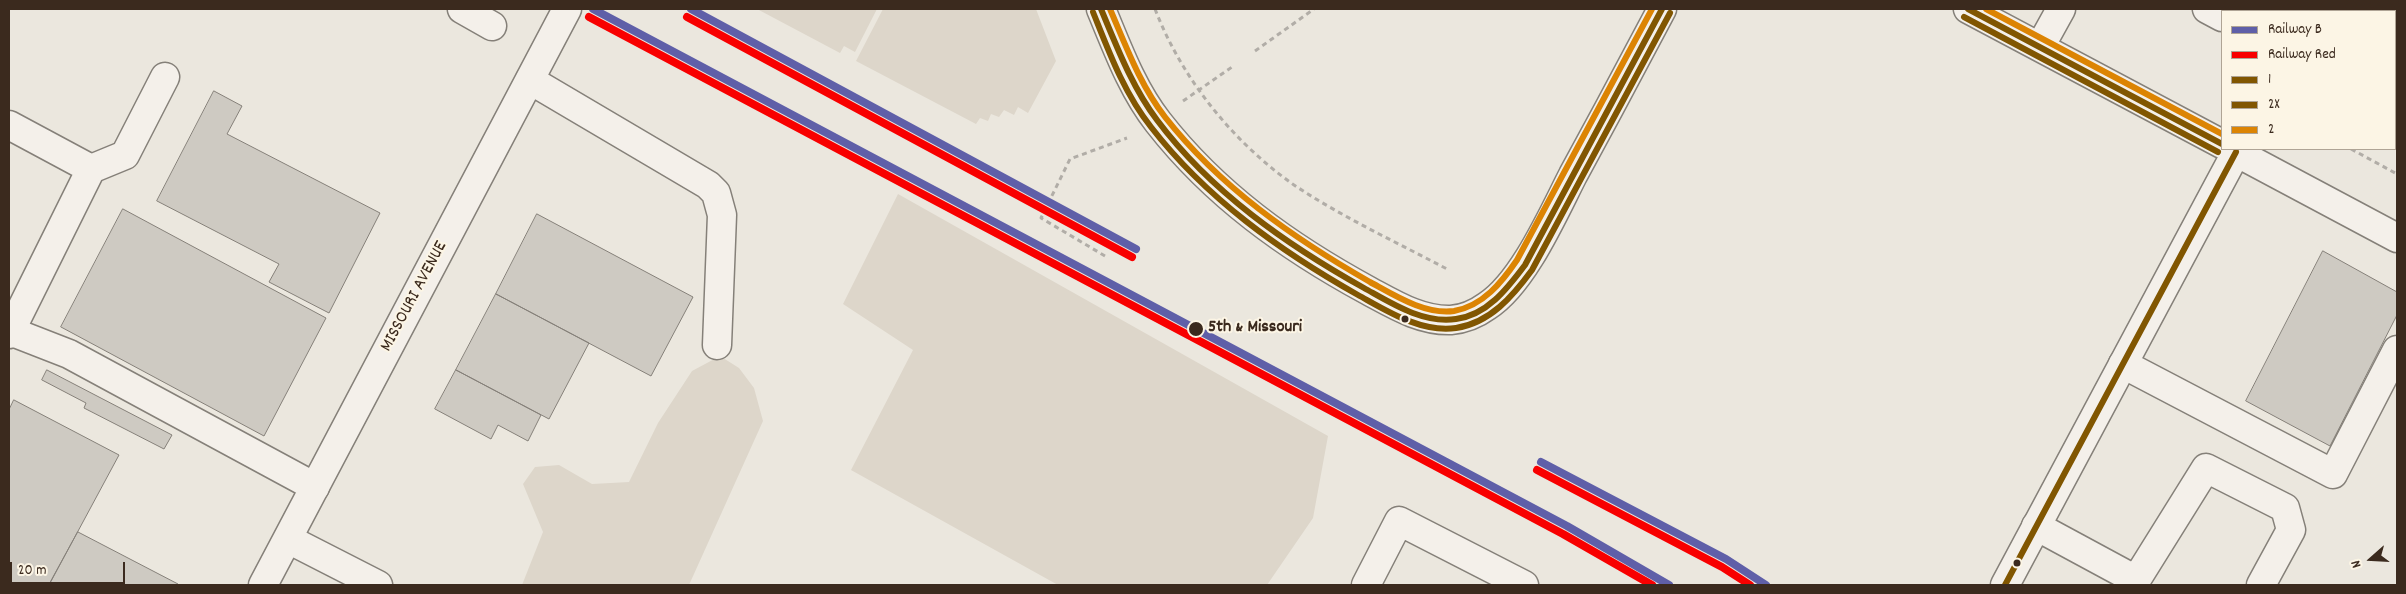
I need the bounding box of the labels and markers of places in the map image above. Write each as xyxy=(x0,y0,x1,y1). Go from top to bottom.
unlabelled marker xyxy=(1400,314,1410,324)
place label: 5th & Missouri xyxy=(1208,318,1302,340)
marker: 5th & Missouri xyxy=(1187,320,1205,338)
unlabelled marker xyxy=(2012,558,2022,568)

